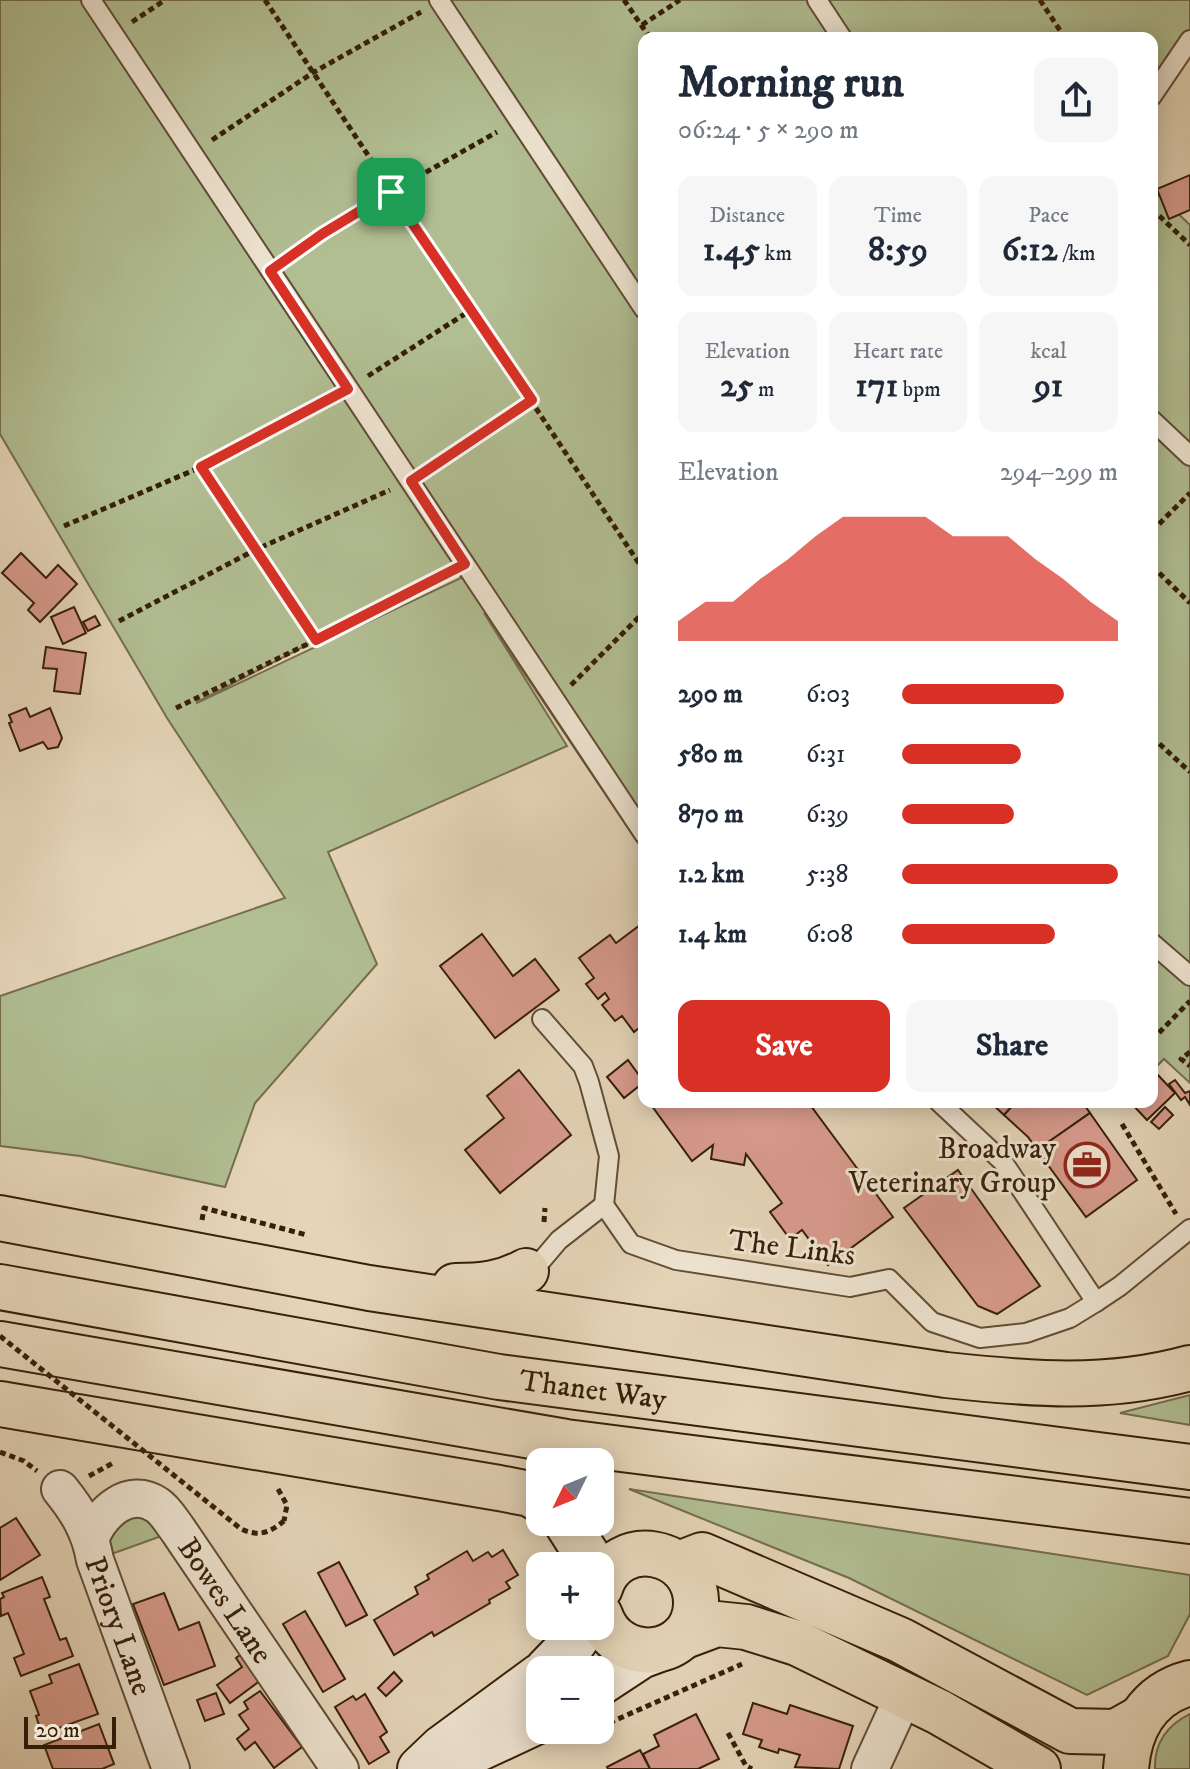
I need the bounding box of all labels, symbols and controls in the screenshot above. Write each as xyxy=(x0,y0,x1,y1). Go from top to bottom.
text: Morning run xyxy=(678,56,904,111)
button: share xyxy=(1034,58,1118,142)
text: 06:24 · 5 × 290 m xyxy=(678,114,859,147)
pin xyxy=(357,158,425,226)
icon: arrive xyxy=(369,170,413,214)
text: Distance xyxy=(709,202,785,229)
text: Time xyxy=(874,202,922,229)
text: Pace xyxy=(1028,202,1069,229)
text: 1.45 xyxy=(703,229,760,271)
text: 8:59 xyxy=(868,229,928,271)
text: 6:12 xyxy=(1002,229,1057,271)
text: km xyxy=(760,240,792,267)
text: /km xyxy=(1057,240,1096,267)
text: Elevation xyxy=(705,338,790,365)
text: Heart rate xyxy=(853,338,943,365)
text: kcal xyxy=(1031,338,1067,365)
text: 25 xyxy=(720,365,753,407)
text: 171 xyxy=(855,365,898,407)
text: 91 xyxy=(1034,365,1063,407)
text: m xyxy=(753,376,775,403)
text: bpm xyxy=(898,376,941,403)
text: Elevation xyxy=(678,456,779,489)
text: 294–299 m xyxy=(1000,456,1118,489)
text: 290 m xyxy=(678,678,743,711)
text: 6:03 xyxy=(806,678,850,711)
text: 580 m xyxy=(678,738,743,771)
text: 6:31 xyxy=(806,738,846,771)
text: 870 m xyxy=(678,798,744,831)
text: 6:39 xyxy=(806,798,849,831)
text: 1.2 km xyxy=(678,858,744,891)
text: 5:38 xyxy=(806,858,848,891)
text: 1.4 km xyxy=(678,918,747,951)
text: 6:08 xyxy=(806,918,853,951)
button: Save xyxy=(678,1000,890,1092)
button: Share xyxy=(906,1000,1118,1092)
place label: Broadway Veterinary Group xyxy=(848,1131,1057,1202)
office icon: Broadway Veterinary Group xyxy=(1063,1141,1111,1189)
street label: The Links xyxy=(726,1222,857,1275)
street label: Thanet Way xyxy=(517,1363,669,1419)
north arrow xyxy=(526,1448,614,1536)
map controls xyxy=(526,1448,614,1744)
street label: Bowes Lane xyxy=(169,1531,280,1671)
street label: Priory Lane xyxy=(75,1552,160,1701)
button: + xyxy=(526,1552,614,1640)
button: − xyxy=(526,1656,614,1744)
scale bar xyxy=(24,1713,116,1749)
text: 20 m xyxy=(36,1717,80,1744)

